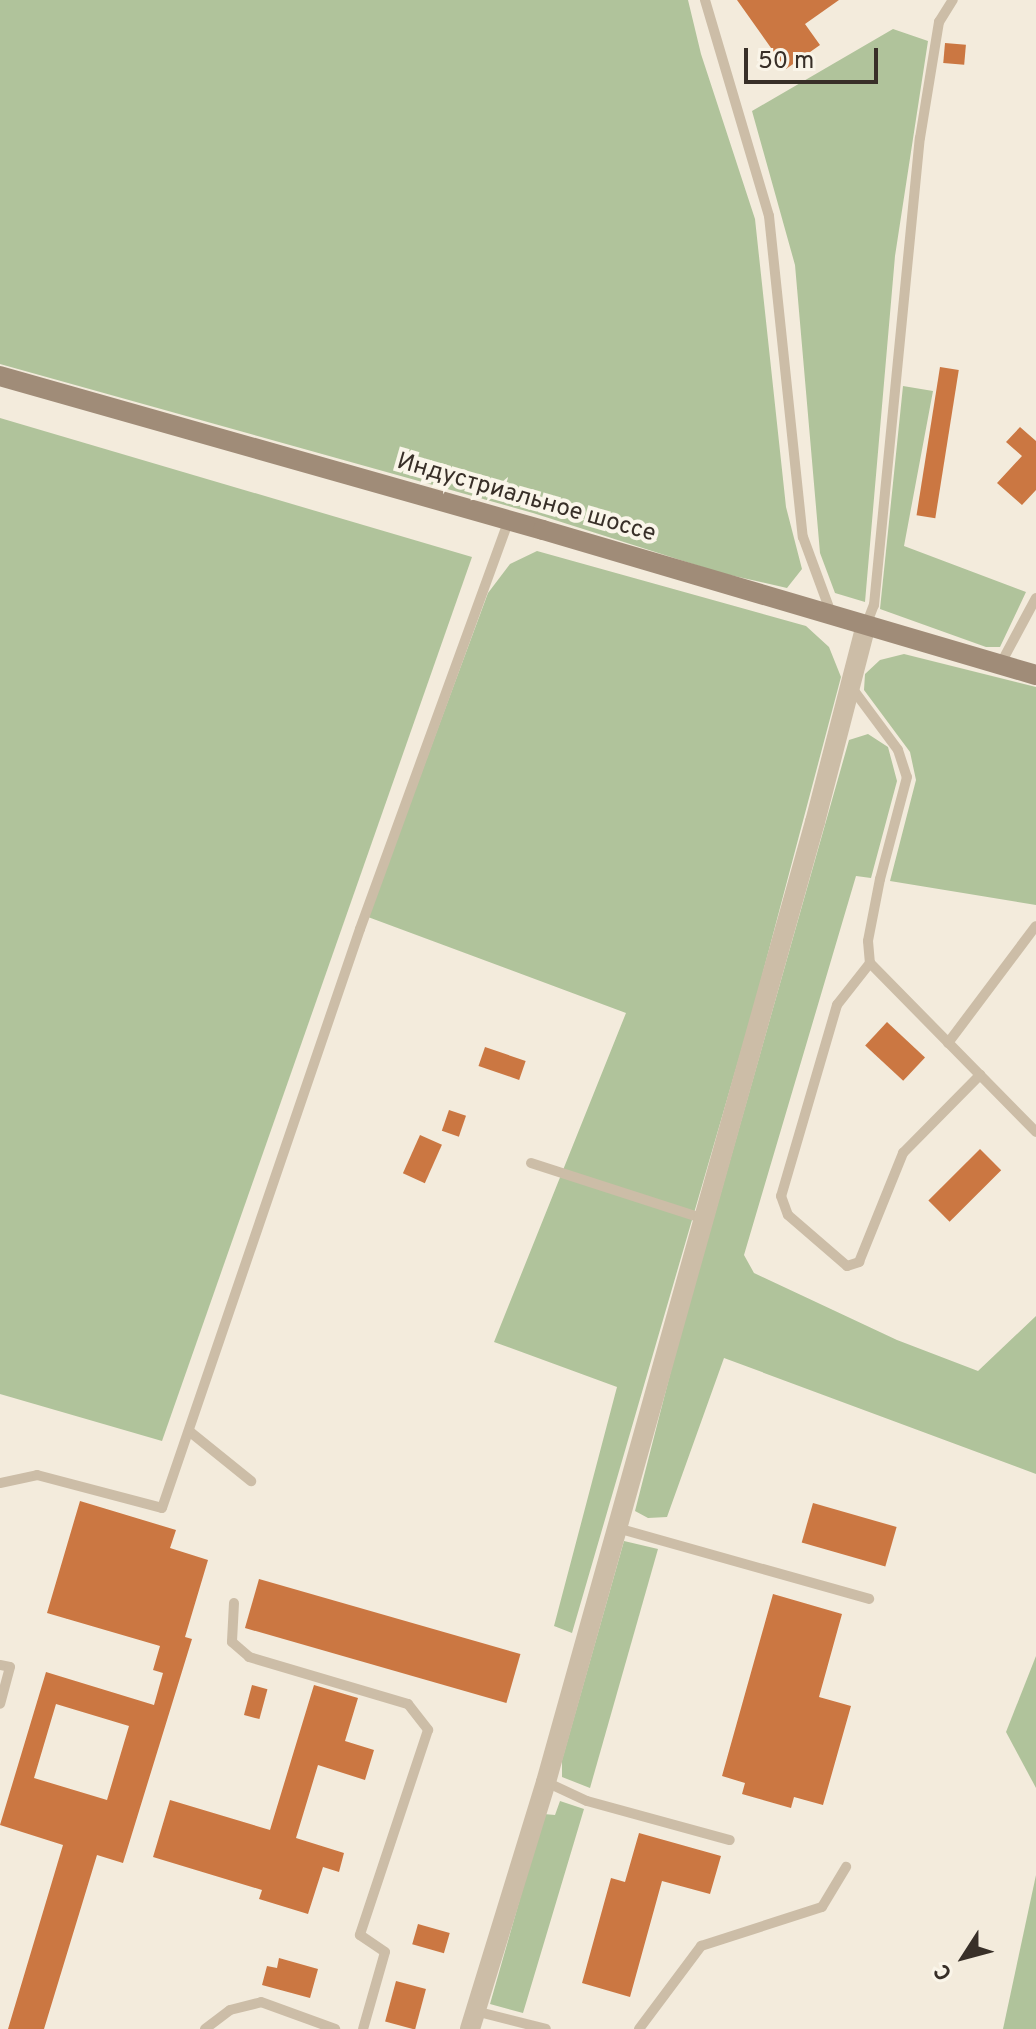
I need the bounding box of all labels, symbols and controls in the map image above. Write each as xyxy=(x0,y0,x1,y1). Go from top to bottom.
scale bar xyxy=(748,32,882,82)
text: 50 m xyxy=(758,47,814,77)
street label: Индустриальное шоссе xyxy=(393,448,659,550)
north arrow xyxy=(924,1917,1004,1997)
text: С xyxy=(929,1958,959,1985)

